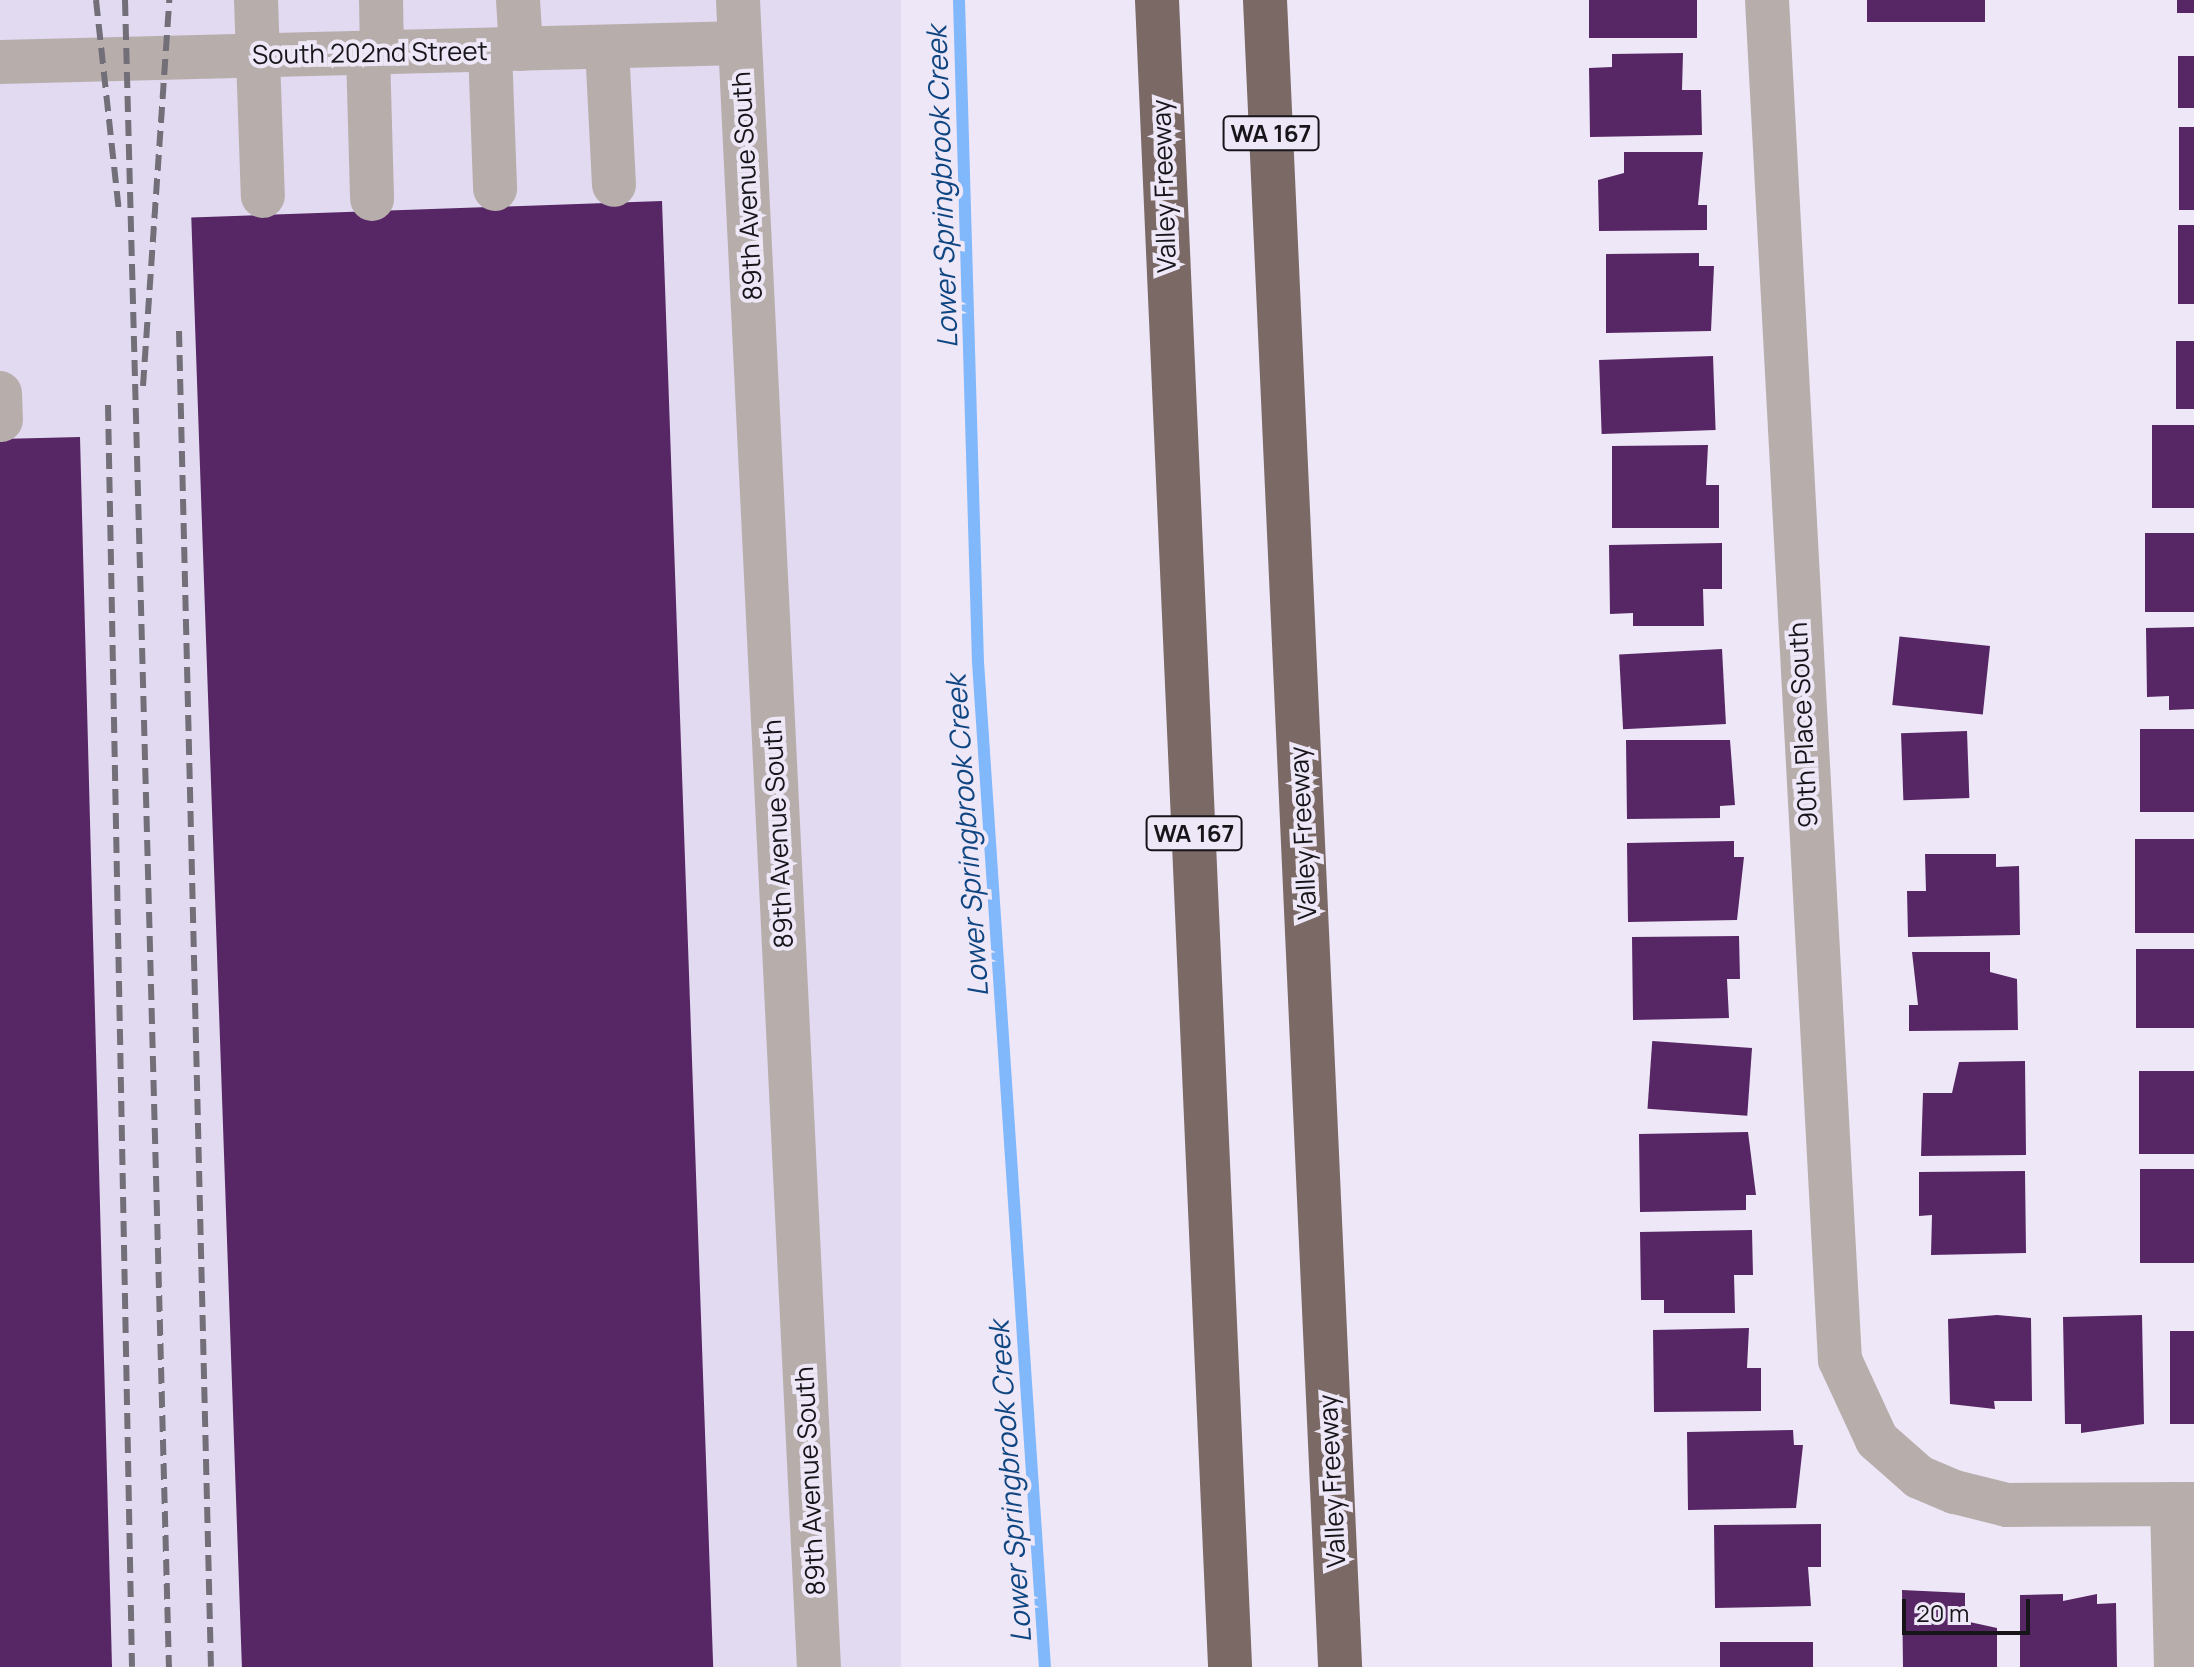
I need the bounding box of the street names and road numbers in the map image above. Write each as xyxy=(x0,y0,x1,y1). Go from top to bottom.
street label: South 202nd Street xyxy=(252,35,488,71)
street label: 89th Avenue South xyxy=(725,71,769,301)
street label: Valley Freeway xyxy=(1145,99,1183,273)
road number: WA 167 xyxy=(1221,113,1321,153)
street label: 90th Place South xyxy=(1782,621,1824,829)
street label: 89th Avenue South xyxy=(756,719,800,949)
street label: Valley Freeway xyxy=(1283,746,1323,920)
road number: WA 167 xyxy=(1144,813,1244,853)
street label: 89th Avenue South xyxy=(788,1366,832,1596)
street label: Valley Freeway xyxy=(1312,1394,1352,1568)

